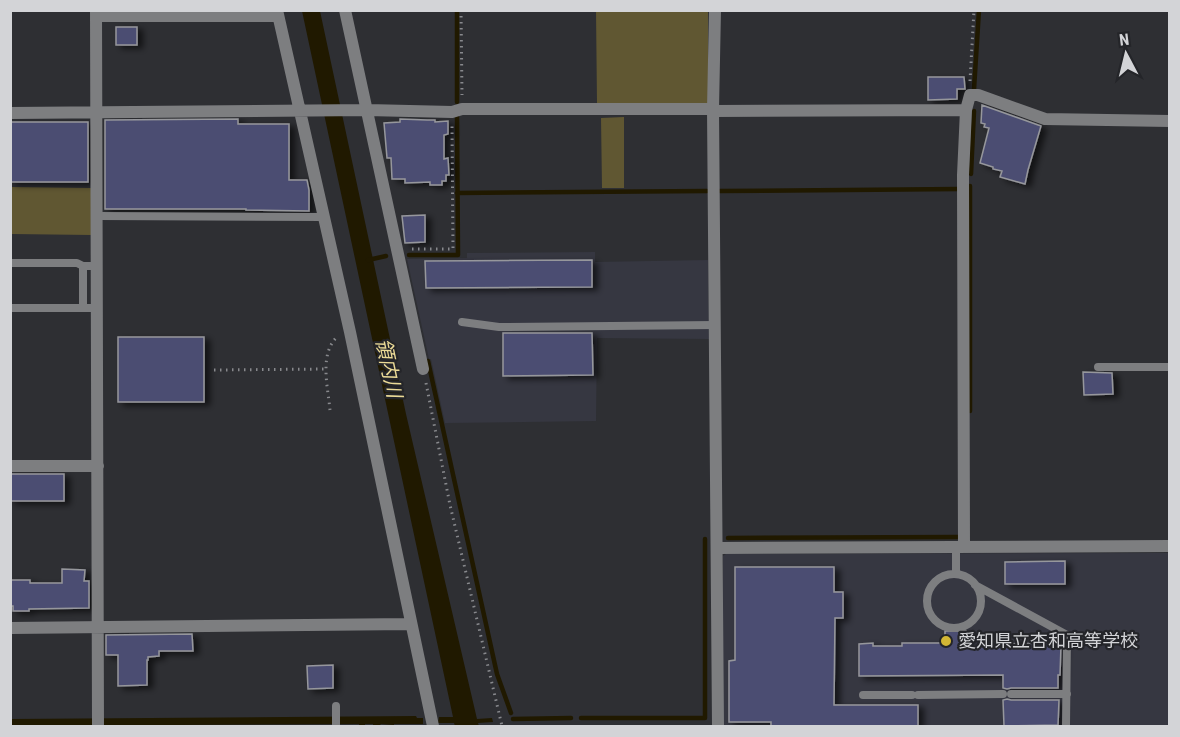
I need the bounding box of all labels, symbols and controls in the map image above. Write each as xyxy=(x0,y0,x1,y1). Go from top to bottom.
north arrow xyxy=(1096,24,1156,84)
text: N xyxy=(1118,30,1130,50)
water label: 領内川 xyxy=(371,336,407,402)
place label: 愛知県立杏和高等学校 xyxy=(958,630,1138,651)
marker: 愛知県立杏和高等学校 xyxy=(939,634,953,648)

